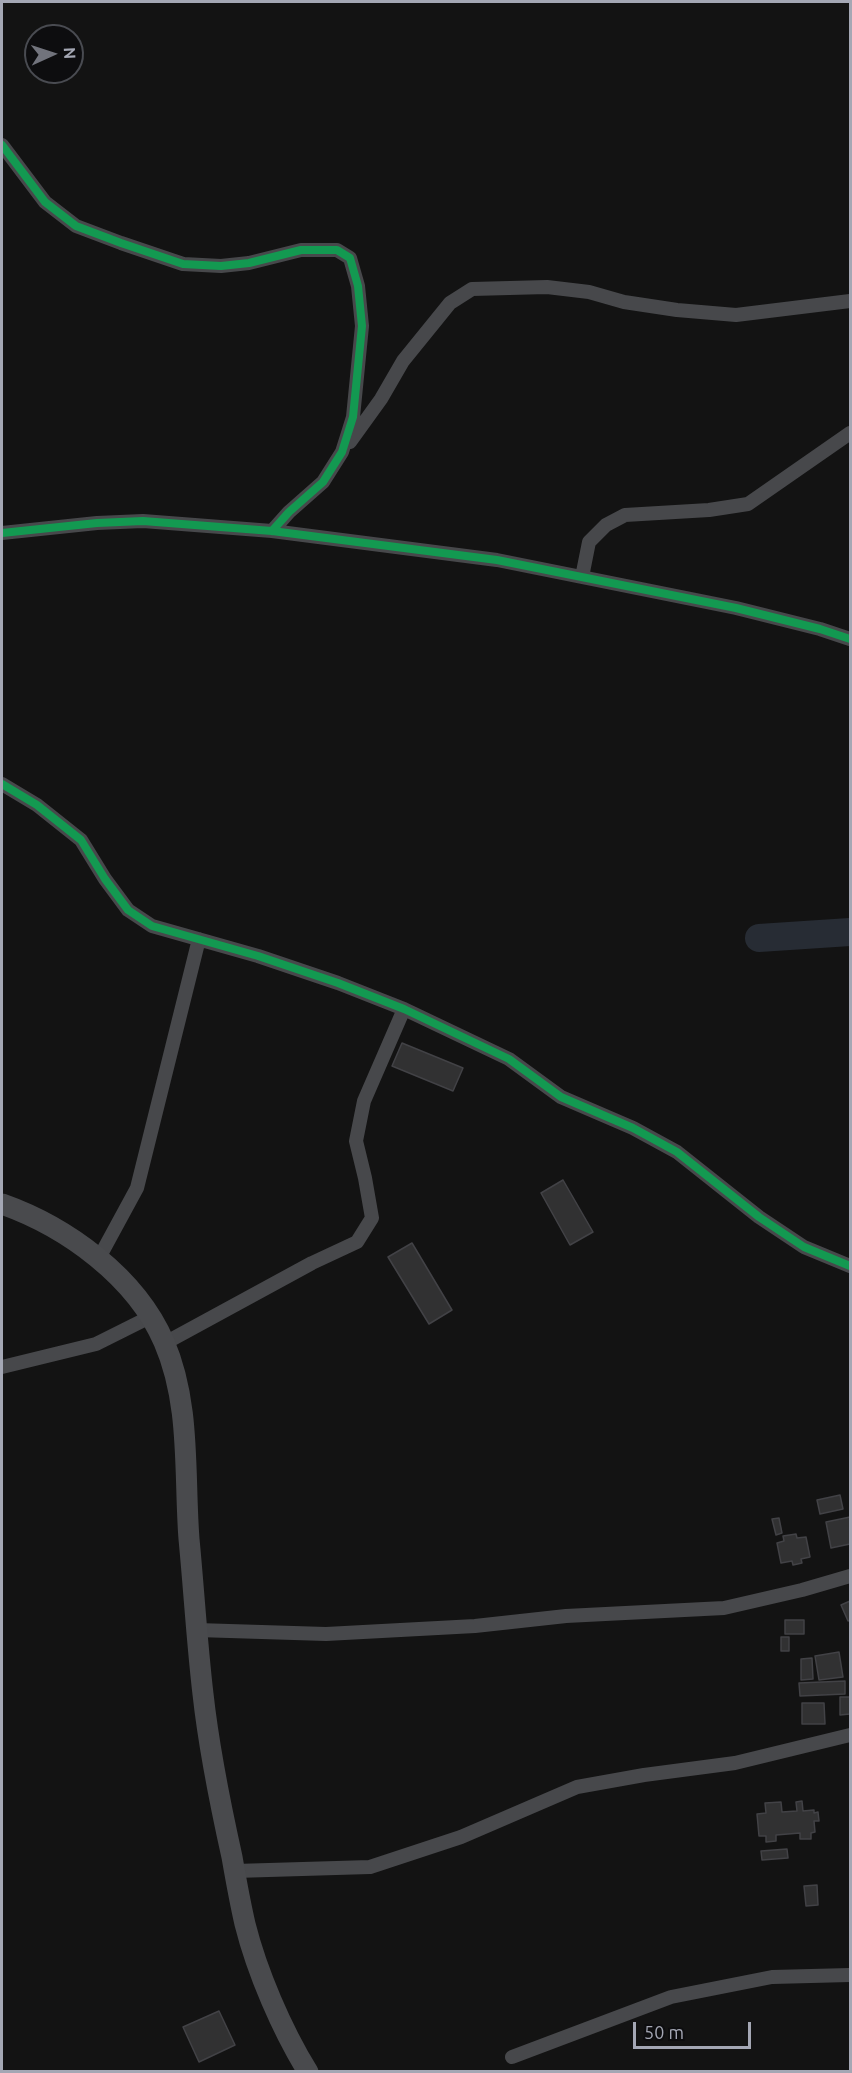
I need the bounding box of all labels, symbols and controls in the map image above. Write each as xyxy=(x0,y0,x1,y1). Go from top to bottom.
north arrow xyxy=(24,24,84,84)
text: N xyxy=(61,47,79,60)
scale bar xyxy=(636,2010,754,2048)
text: 50 m xyxy=(644,2022,684,2042)

